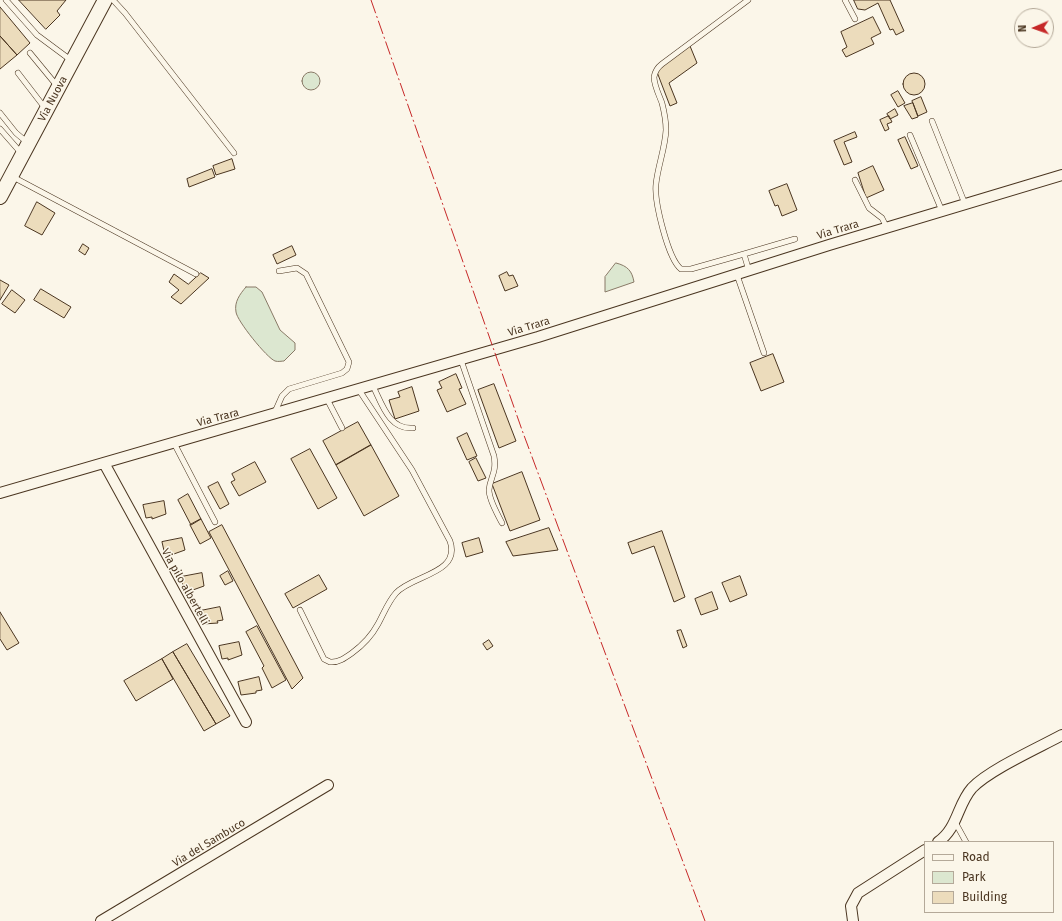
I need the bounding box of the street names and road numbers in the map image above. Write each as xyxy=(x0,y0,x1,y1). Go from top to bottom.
street label: Via Nuova xyxy=(36,74,70,124)
street label: Via Trara xyxy=(815,217,861,243)
street label: Via Trara xyxy=(506,314,552,340)
street label: Via Trara xyxy=(195,406,241,430)
street label: Via pilo albertelli xyxy=(159,546,211,628)
street label: Via del Sambuco xyxy=(170,816,248,870)

